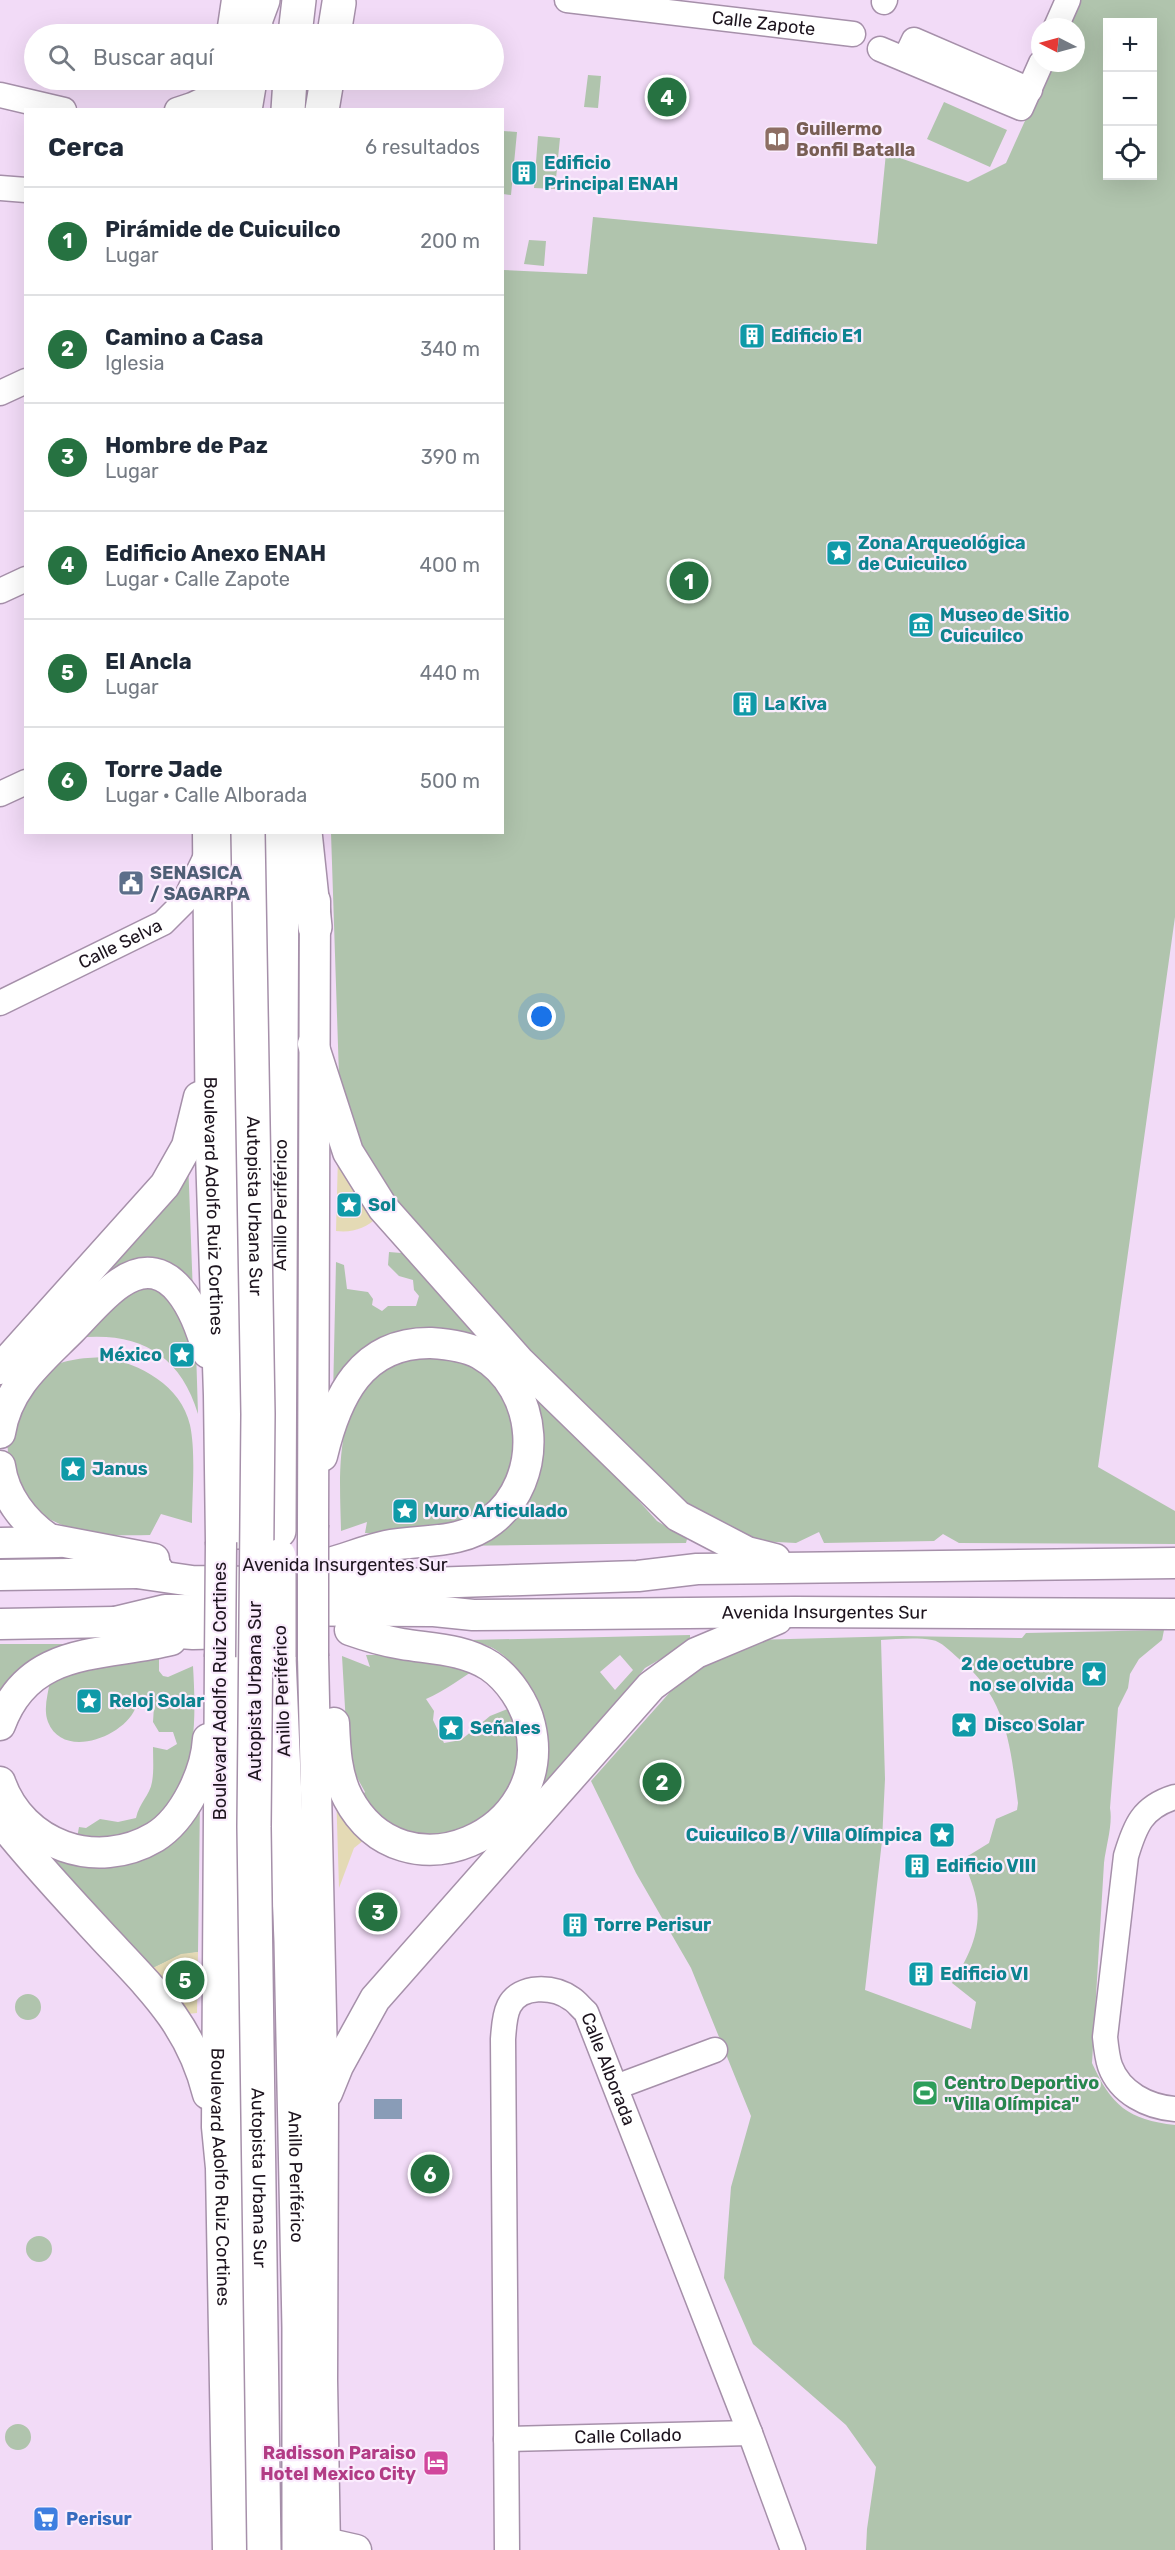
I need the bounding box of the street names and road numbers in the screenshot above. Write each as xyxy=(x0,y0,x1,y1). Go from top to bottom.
street label: Calle Zapote xyxy=(711,6,817,40)
street label: Calle Selva xyxy=(75,914,166,974)
street label: Boulevard Adolfo Ruiz Cortines xyxy=(199,1077,228,1336)
street label: Autopista Urbana Sur xyxy=(242,1116,267,1296)
street label: Anillo Periférico xyxy=(269,1139,292,1271)
street label: Avenida Insurgentes Sur xyxy=(242,1554,448,1576)
street label: Boulevard Adolfo Ruiz Cortines xyxy=(209,1562,231,1820)
street label: Autopista Urbana Sur xyxy=(244,1601,266,1781)
street label: Avenida Insurgentes Sur xyxy=(722,1601,927,1624)
street label: Anillo Periférico xyxy=(269,1625,295,1757)
street label: Calle Alborada xyxy=(576,2009,640,2129)
street label: Boulevard Adolfo Ruiz Cortines xyxy=(206,2048,235,2306)
street label: Autopista Urbana Sur xyxy=(247,2088,271,2268)
street label: Anillo Periférico xyxy=(284,2111,308,2243)
street label: Calle Collado xyxy=(574,2424,682,2448)

